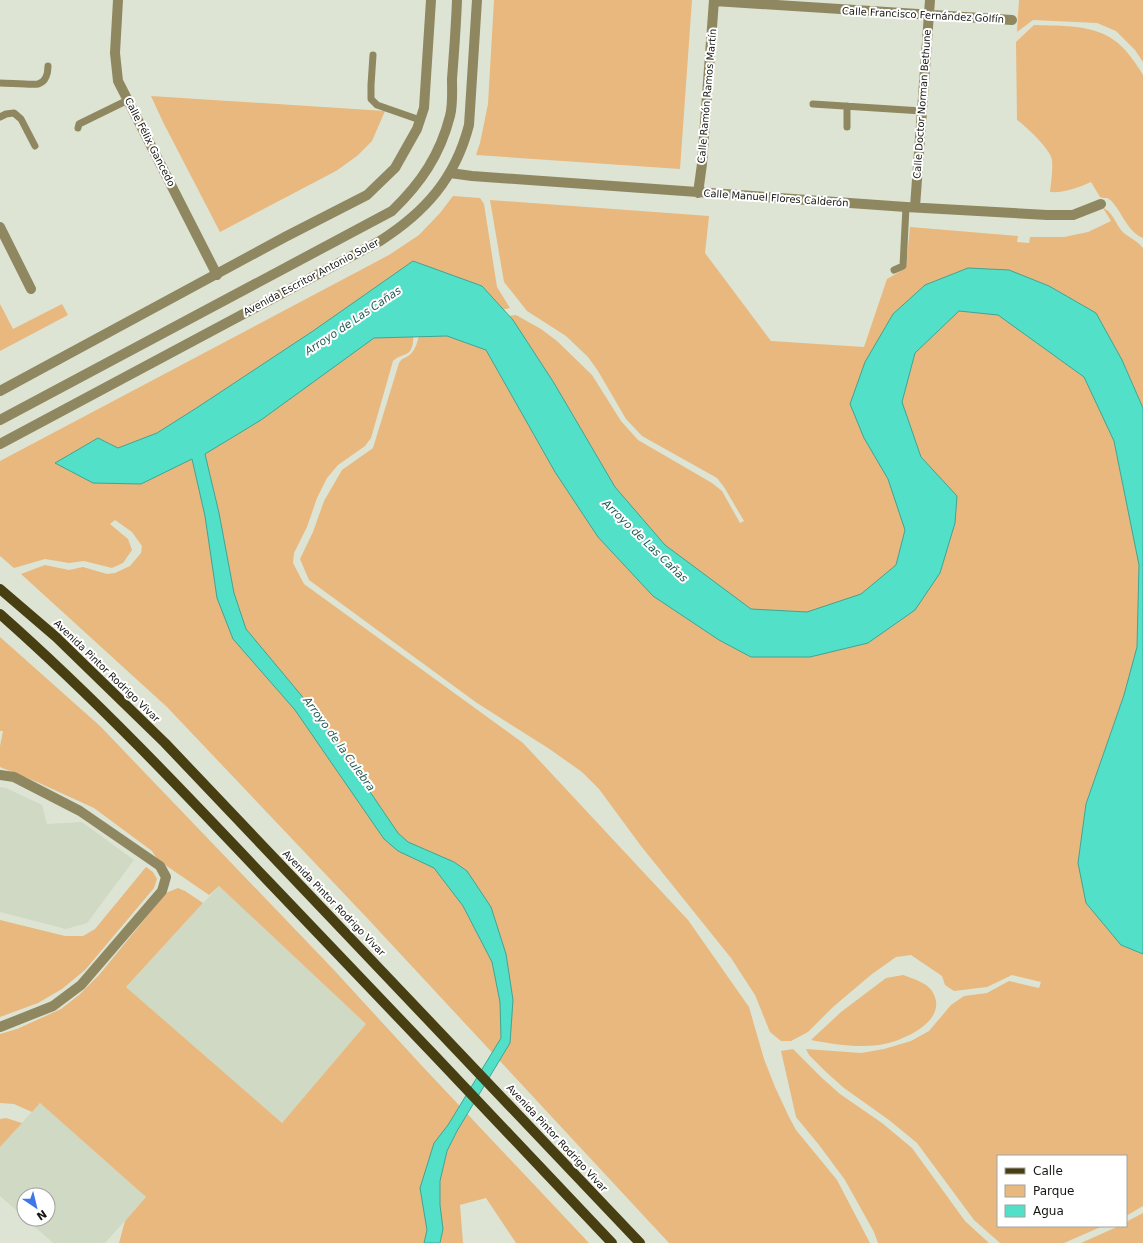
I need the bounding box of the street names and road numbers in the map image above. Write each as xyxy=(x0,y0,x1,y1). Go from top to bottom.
street label: Calle Francisco Fernández Golfín xyxy=(842,5,1004,25)
street label: Calle Ramón Ramos Martín xyxy=(696,28,718,164)
street label: Calle Doctor Norman Bethune xyxy=(911,29,933,179)
street label: Calle Félix Gancedo xyxy=(123,96,177,188)
street label: Calle Manuel Flores Calderón xyxy=(703,187,849,209)
street label: Avenida Escritor Antonio Soler xyxy=(242,236,381,317)
street label: Avenida Pintor Rodrigo Vivar xyxy=(52,618,163,725)
street label: Avenida Pintor Rodrigo Vivar xyxy=(281,848,388,959)
street label: Avenida Pintor Rodrigo Vivar xyxy=(504,1082,610,1194)

